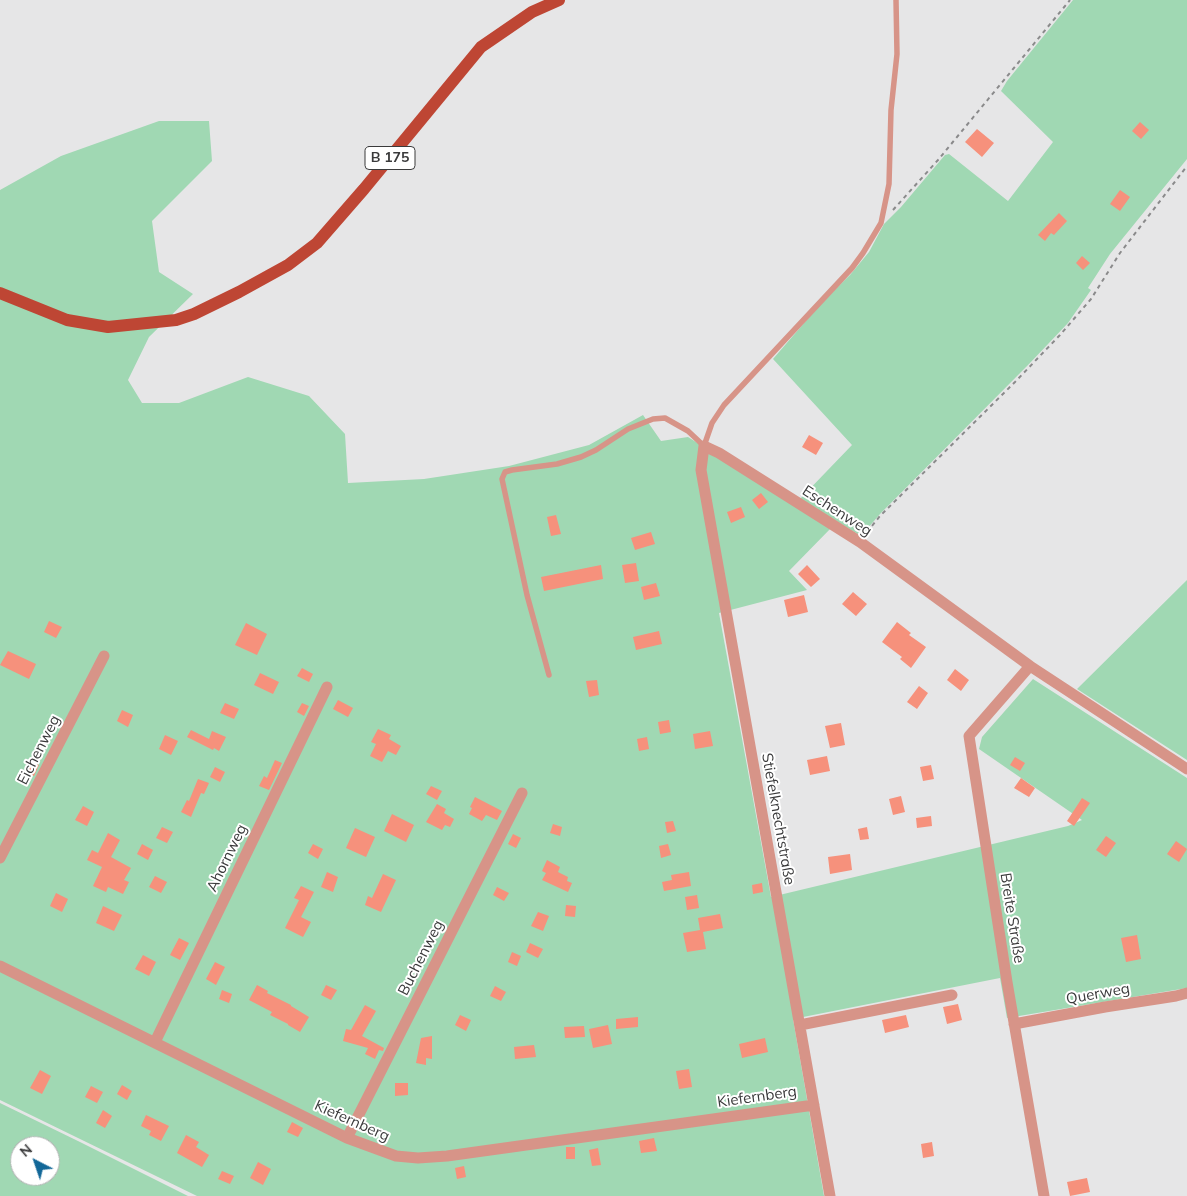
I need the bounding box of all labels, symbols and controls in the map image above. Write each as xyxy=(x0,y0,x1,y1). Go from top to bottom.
road number: B 175 xyxy=(365,146,415,170)
street label: Eschenweg xyxy=(799,482,875,540)
street label: Eichenweg xyxy=(14,712,64,788)
street label: Stiefelknechtstraße xyxy=(758,752,798,886)
street label: Ahornweg xyxy=(203,821,251,895)
street label: Breite Straße xyxy=(996,872,1028,964)
street label: Buchenweg xyxy=(394,917,448,999)
street label: Querweg xyxy=(1065,980,1131,1008)
street label: Kiefernberg xyxy=(716,1083,798,1111)
street label: Kiefernberg xyxy=(312,1097,392,1145)
north arrow xyxy=(10,1136,60,1186)
text: N xyxy=(16,1140,36,1161)

